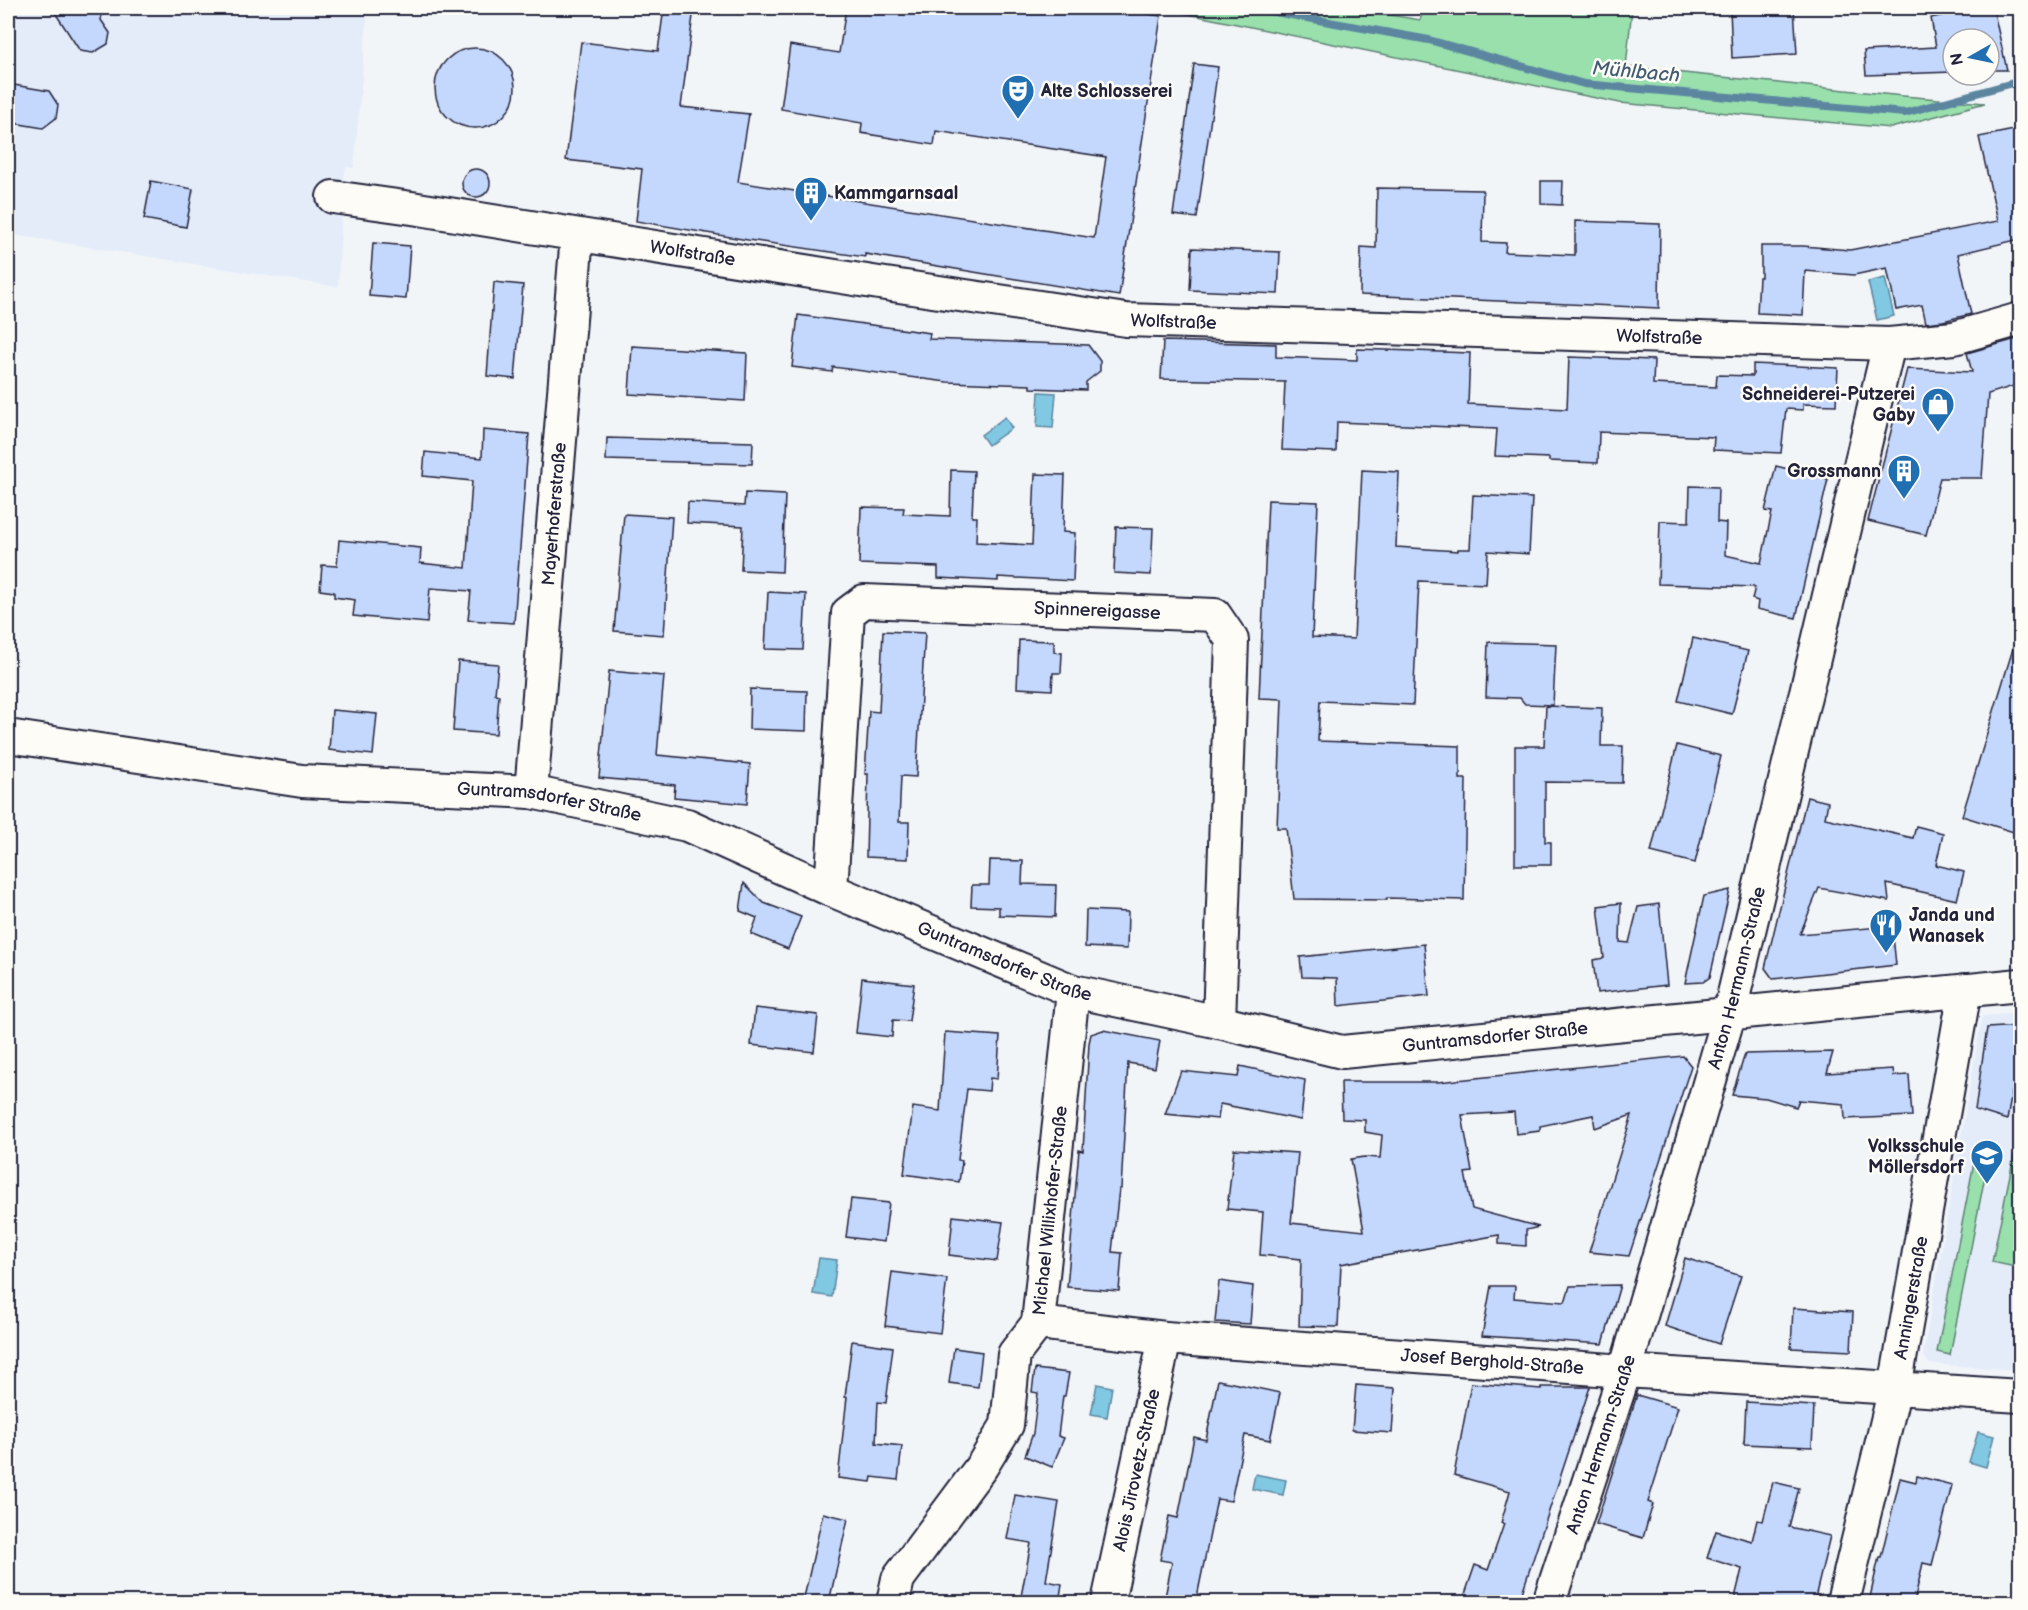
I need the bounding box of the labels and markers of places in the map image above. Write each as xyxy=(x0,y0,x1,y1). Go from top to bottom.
theatre icon: Alte Schlosserei xyxy=(1000,73,1036,120)
place label: Alte Schlosserei xyxy=(1040,81,1172,102)
building icon: Kammgarnsaal xyxy=(793,175,829,222)
place label: Kammgarnsaal xyxy=(834,183,958,204)
place label: Schneiderei-Putzerei Gaby xyxy=(1742,384,1916,426)
shop icon: Schneiderei-Putzerei Gaby xyxy=(1920,386,1956,433)
building icon: Grossmann xyxy=(1886,453,1922,500)
place label: Grossmann xyxy=(1787,461,1881,482)
place label: Janda und Wanasek xyxy=(1909,905,1995,947)
restaurant icon: Janda und Wanasek xyxy=(1868,907,1904,954)
place label: Volksschule Möllersdorf xyxy=(1868,1136,1964,1178)
school or university icon: Volksschule Möllersdorf xyxy=(1969,1138,2005,1185)

